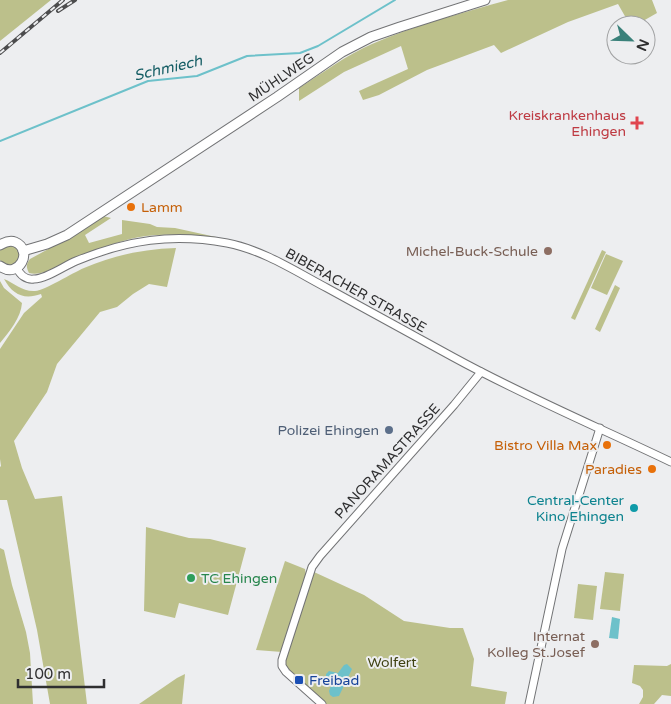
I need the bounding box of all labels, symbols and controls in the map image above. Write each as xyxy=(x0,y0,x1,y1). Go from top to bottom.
north arrow xyxy=(606,15,656,65)
text: N xyxy=(632,36,653,53)
street label: MÜHLWEG xyxy=(245,49,317,106)
water label: Schmiech xyxy=(132,51,205,85)
place label: Kreiskrankenhaus Ehingen xyxy=(508,107,626,140)
marker: Kreiskrankenhaus Ehingen xyxy=(630,116,644,130)
place label: Lamm xyxy=(141,199,183,216)
marker: Lamm xyxy=(125,201,137,213)
place label: Michel-Buck-Schule xyxy=(406,243,538,260)
street label: BIBERACHER STRASSE xyxy=(282,245,429,336)
marker: Michel-Buck-Schule xyxy=(542,245,554,257)
street label: PANORAMASTRASSE xyxy=(331,400,444,523)
place label: Polizei Ehingen xyxy=(278,422,379,439)
marker: Polizei Ehingen xyxy=(383,424,395,436)
place label: Bistro Villa Max xyxy=(494,437,597,454)
marker: Bistro Villa Max xyxy=(601,439,613,451)
place label: Paradies xyxy=(585,461,642,478)
marker: Paradies xyxy=(646,463,658,475)
place label: Central-Center Kino Ehingen xyxy=(527,492,625,525)
marker: Central-Center Kino Ehingen xyxy=(628,502,640,514)
place label: TC Ehingen xyxy=(201,570,277,587)
marker: TC Ehingen xyxy=(185,572,197,584)
place label: Internat Kolleg St.Josef xyxy=(487,628,586,661)
marker: Internat Kolleg St.Josef xyxy=(589,638,601,650)
park label: Wolfert xyxy=(367,654,417,671)
scale bar xyxy=(18,656,104,688)
text: 100 m xyxy=(25,665,71,683)
place label: Freibad xyxy=(309,672,359,689)
marker: Freibad xyxy=(293,674,305,686)

